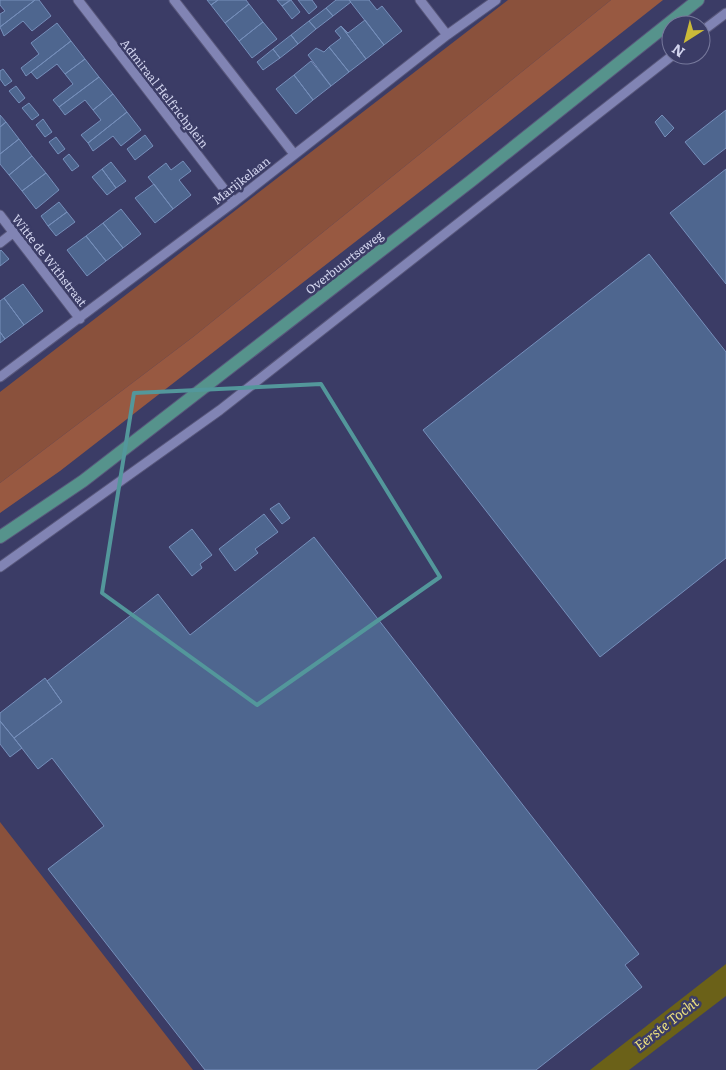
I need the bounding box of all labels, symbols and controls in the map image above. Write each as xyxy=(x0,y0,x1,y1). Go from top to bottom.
north arrow xyxy=(661,15,711,65)
street label: Admiraal Helfrichplein xyxy=(117,35,213,151)
text: N xyxy=(667,40,688,63)
street label: Marijkelaan xyxy=(208,152,274,208)
street label: Witte de Withstraat xyxy=(8,210,92,310)
street label: Overbuurtseweg xyxy=(301,226,387,298)
water label: Eerste Tocht xyxy=(630,991,703,1055)

